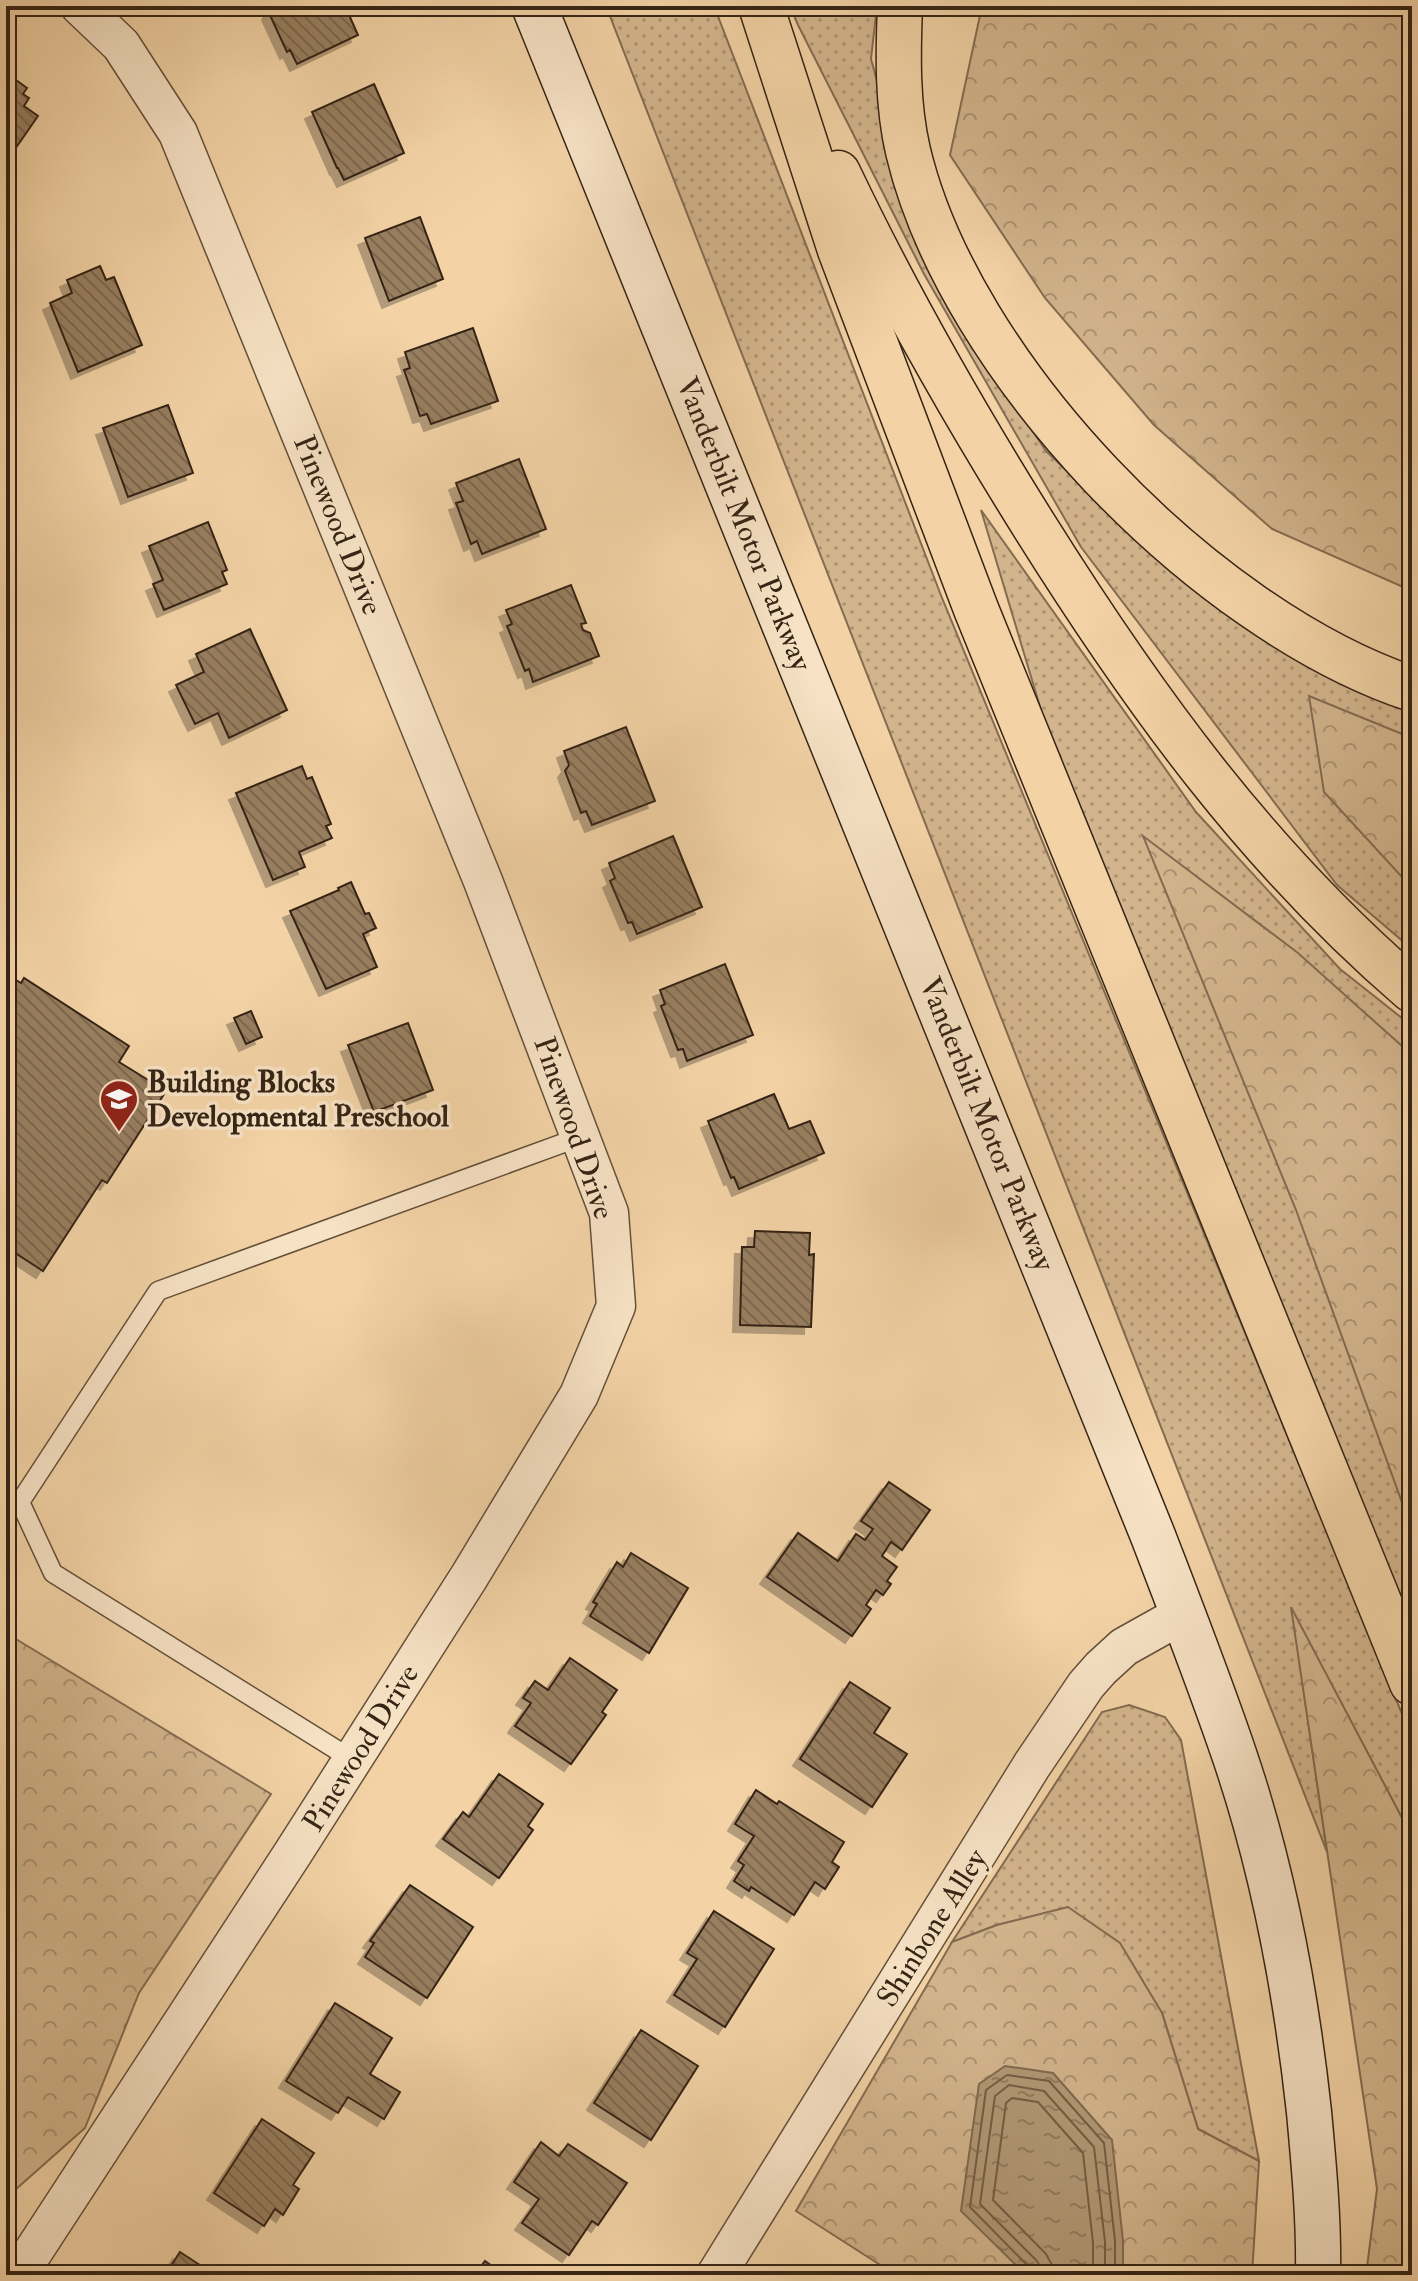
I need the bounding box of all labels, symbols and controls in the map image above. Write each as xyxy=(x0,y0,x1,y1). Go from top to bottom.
street label: Vanderbilt Motor Parkway xyxy=(668,372,820,677)
street label: Pinewood Drive xyxy=(285,430,391,620)
street label: Vanderbilt Motor Parkway xyxy=(911,972,1063,1277)
street label: Pinewood Drive xyxy=(526,1032,622,1224)
place label: Building Blocks Developmental Preschool xyxy=(147,1064,449,1135)
school or university icon: Building Blocks Developmental Preschool xyxy=(98,1078,140,1133)
street label: Pinewood Drive xyxy=(295,1657,427,1839)
street label: Shinbone Alley xyxy=(869,1842,996,2014)

